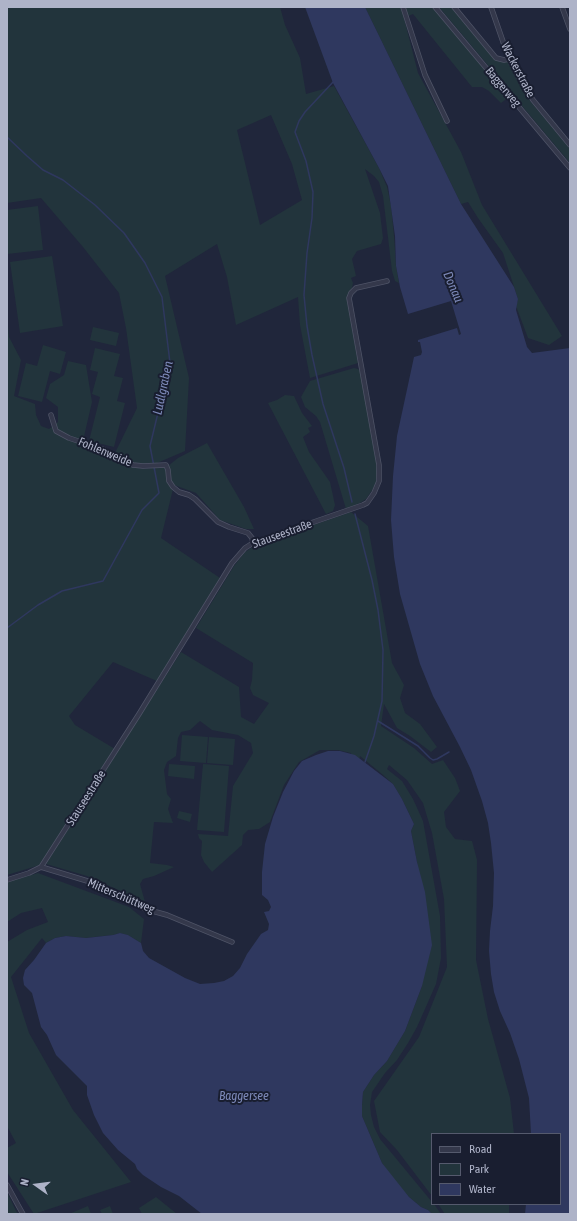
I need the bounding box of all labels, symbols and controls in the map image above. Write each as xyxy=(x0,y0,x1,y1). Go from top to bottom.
street label: Wackerstraße xyxy=(498,40,538,100)
street label: Baggerweg xyxy=(482,64,524,110)
water label: Donau xyxy=(440,269,466,305)
water label: Ludlgraben xyxy=(150,360,176,416)
street label: Fohlenweide xyxy=(76,434,134,470)
street label: Stauseestraße xyxy=(250,517,314,551)
street label: Stauseestraße xyxy=(63,768,109,828)
street label: Mitterschüttweg xyxy=(85,875,157,917)
water label: Baggersee xyxy=(219,1088,269,1104)
legend xyxy=(431,1133,561,1205)
text: Road xyxy=(469,1142,492,1156)
text: Park xyxy=(469,1162,489,1176)
north arrow xyxy=(16,1165,56,1205)
text: N xyxy=(18,1177,31,1187)
text: Water xyxy=(469,1182,495,1196)

